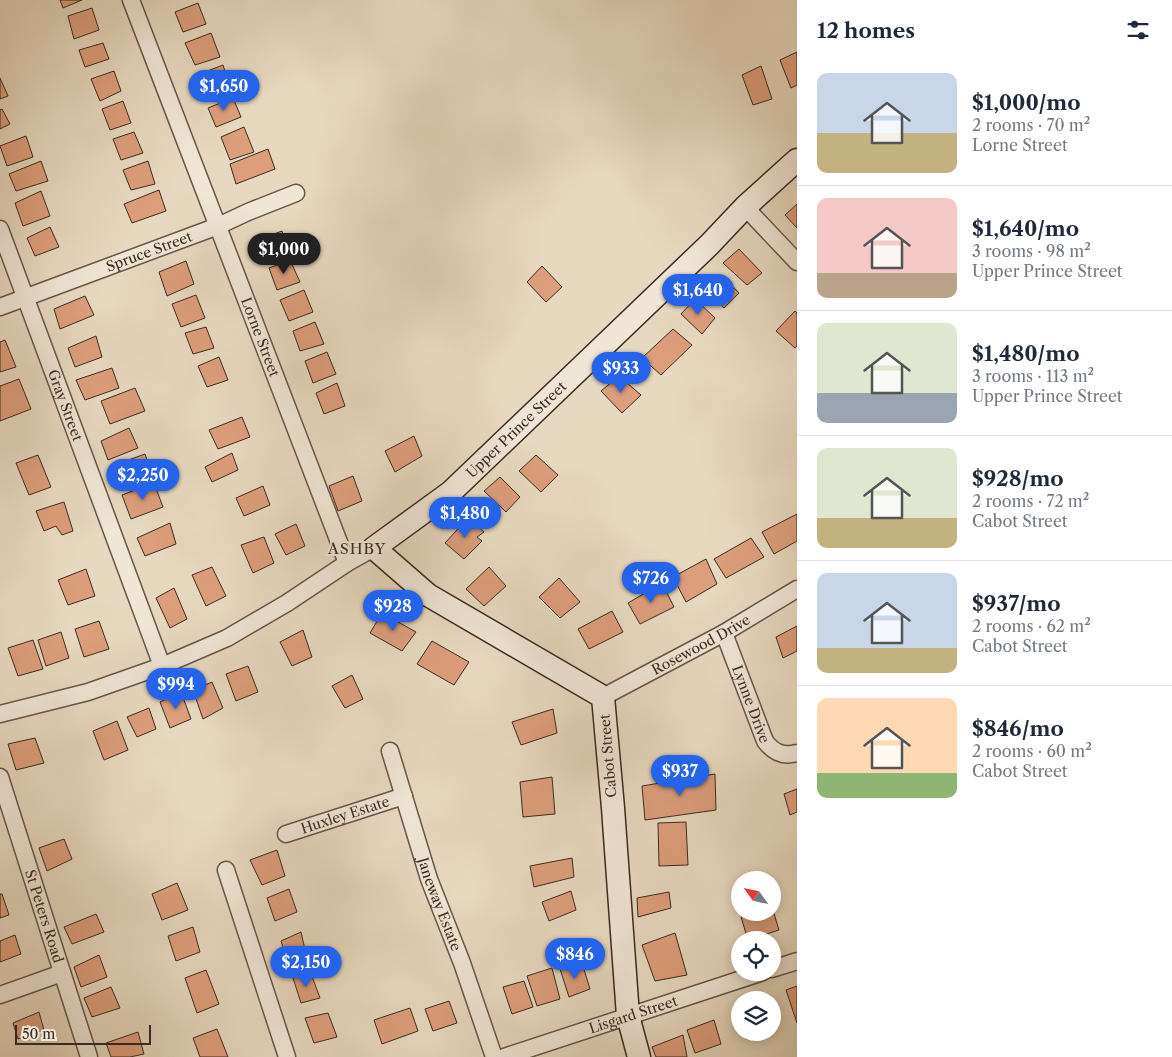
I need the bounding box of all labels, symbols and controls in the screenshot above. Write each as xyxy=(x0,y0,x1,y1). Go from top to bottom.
icon: filters xyxy=(1124,16,1152,44)
text: 12 homes xyxy=(817,18,915,43)
pin: $1,650 xyxy=(183,70,265,112)
text: $1,650 xyxy=(199,76,249,96)
text: $1,000/mo xyxy=(972,90,1081,115)
icon: home xyxy=(857,93,917,153)
text: 2 rooms · 70 m² xyxy=(972,115,1090,135)
text: Lorne Street xyxy=(972,135,1068,155)
text: $1,640/mo xyxy=(972,216,1079,241)
icon: home xyxy=(857,218,917,278)
street label: Spruce Street xyxy=(104,227,194,276)
pin: $1,000 xyxy=(243,232,325,275)
text: $1,000 xyxy=(259,239,309,259)
text: 3 rooms · 98 m² xyxy=(972,241,1091,261)
text: Upper Prince Street xyxy=(972,261,1123,281)
pin: $1,640 xyxy=(657,274,739,316)
text: $1,640 xyxy=(673,280,723,300)
street label: Lorne Street xyxy=(237,295,284,379)
text: $1,480/mo xyxy=(972,341,1080,366)
icon: home xyxy=(857,343,917,403)
pin: $933 xyxy=(591,352,651,394)
text: $933 xyxy=(603,358,639,378)
text: 3 rooms · 113 m² xyxy=(972,366,1094,386)
street label: Gray Street xyxy=(44,367,87,444)
street label: Upper Prince Street xyxy=(462,378,570,482)
text: Upper Prince Street xyxy=(972,386,1123,406)
pin: $2,250 xyxy=(102,458,184,501)
text: $2,250 xyxy=(117,465,169,485)
text: $928/mo xyxy=(972,466,1064,491)
icon: home xyxy=(857,468,917,528)
text: 2 rooms · 72 m² xyxy=(972,491,1089,511)
pin: $1,480 xyxy=(424,496,506,539)
text: $1,480 xyxy=(440,503,490,523)
text: Cabot Street xyxy=(972,511,1068,531)
district label: ASHBY xyxy=(327,539,386,558)
pin: $726 xyxy=(621,562,681,604)
text: $726 xyxy=(633,568,669,588)
pin: $928 xyxy=(363,590,423,632)
text: $937/mo xyxy=(972,591,1061,616)
icon: home xyxy=(857,593,917,653)
text: $928 xyxy=(374,596,412,616)
street label: Rosewood Drive xyxy=(648,610,754,679)
text: 2 rooms · 62 m² xyxy=(972,616,1091,636)
text: Cabot Street xyxy=(972,636,1068,656)
street label: Lynne Drive xyxy=(728,663,774,746)
pin: $994 xyxy=(146,668,206,710)
text: $994 xyxy=(157,674,195,694)
street label: Cabot Street xyxy=(595,714,621,798)
text: $846/mo xyxy=(972,716,1064,741)
icon: home xyxy=(857,718,917,778)
text: 2 rooms · 60 m² xyxy=(972,741,1092,761)
pin: $937 xyxy=(650,754,710,797)
text: $937 xyxy=(662,761,698,781)
text: Cabot Street xyxy=(972,761,1068,781)
street label: Huxley Estate xyxy=(298,792,392,838)
street label: Janeway Estate xyxy=(413,853,465,954)
street label: St Peters Road xyxy=(21,867,68,966)
north arrow xyxy=(731,871,781,921)
map controls xyxy=(731,871,781,1041)
button: locate xyxy=(731,931,781,981)
pin: $846 xyxy=(545,938,605,980)
text: $846 xyxy=(556,944,594,964)
pin: $2,150 xyxy=(265,946,347,988)
text: $2,150 xyxy=(281,952,331,972)
button: layers xyxy=(731,991,781,1041)
street label: Lisgard Street xyxy=(587,992,680,1037)
scale bar xyxy=(15,1022,151,1045)
text: 50 m xyxy=(22,1025,55,1043)

